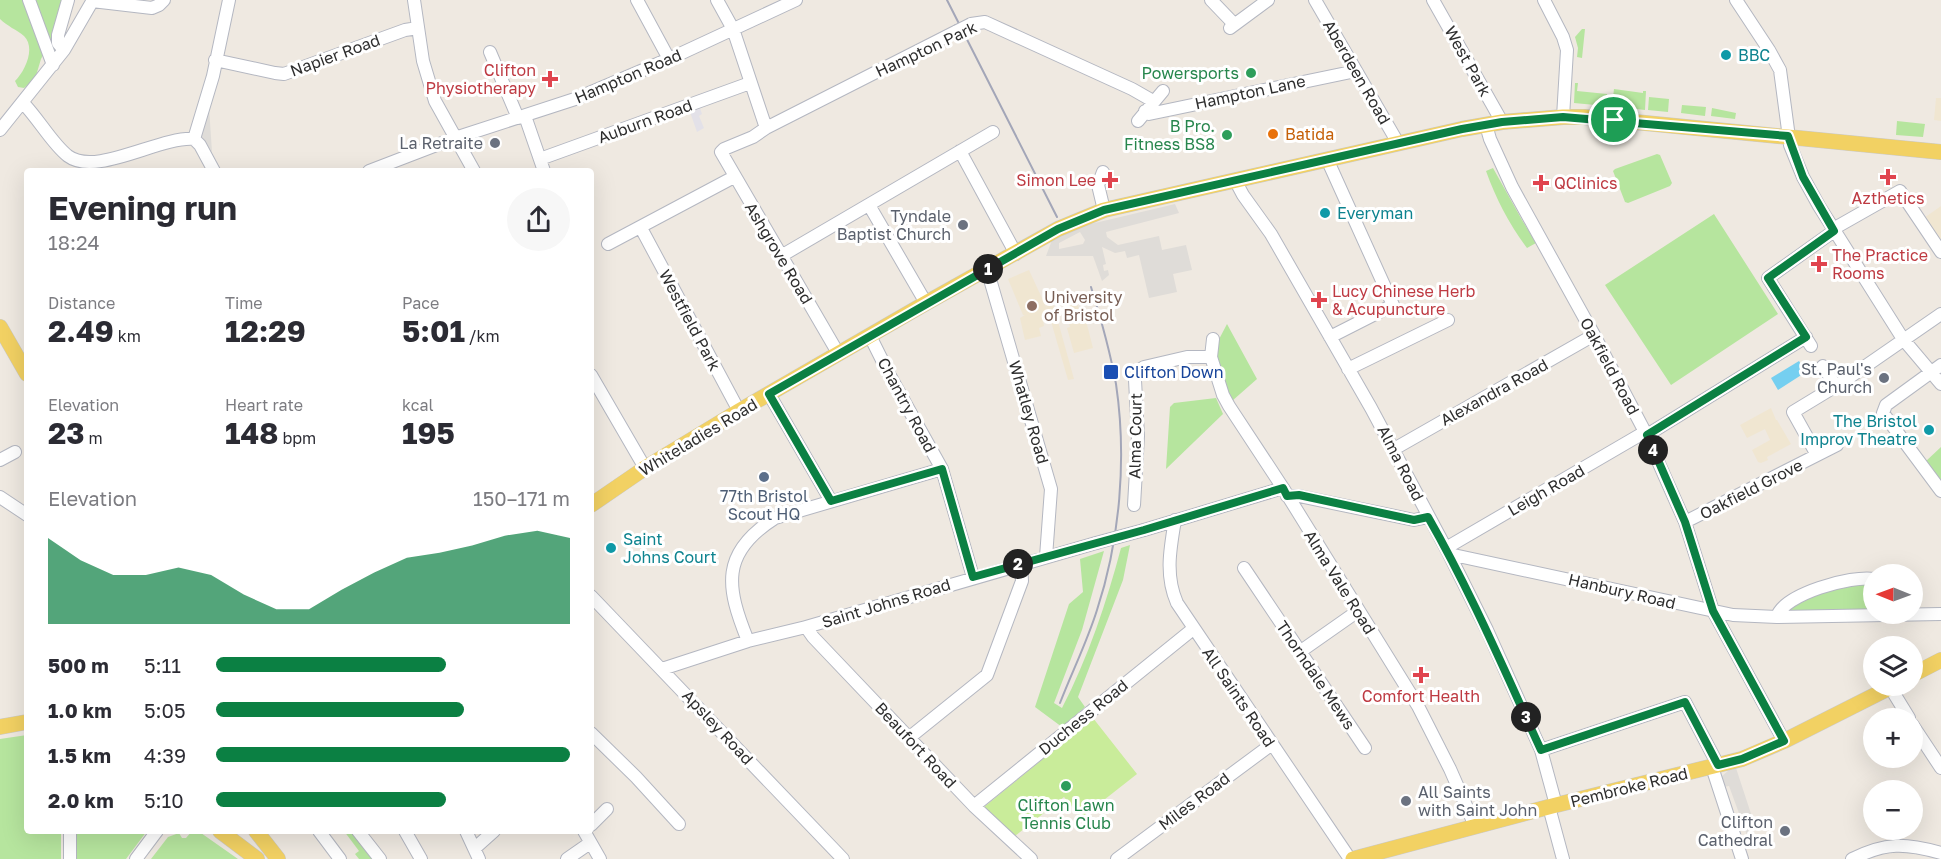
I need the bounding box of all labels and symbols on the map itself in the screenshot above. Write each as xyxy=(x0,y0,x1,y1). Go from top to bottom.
street label: Aberdeen Road xyxy=(1319,16,1395,128)
street label: Hampton Park xyxy=(872,17,980,81)
street label: West Park xyxy=(1440,22,1496,100)
street label: Napier Road xyxy=(287,30,383,80)
street label: Hampton Road xyxy=(572,44,684,108)
place label: BBC xyxy=(1738,45,1770,65)
marker: BBC xyxy=(1719,48,1733,62)
place label: Clifton Physiotherapy xyxy=(426,60,536,98)
place label: Powersports xyxy=(1142,63,1239,83)
marker: Powersports xyxy=(1244,66,1258,80)
marker: Clifton Physiotherapy xyxy=(541,70,559,88)
street label: Hampton Lane xyxy=(1193,71,1307,113)
pin xyxy=(1588,94,1639,145)
street label: Auburn Road xyxy=(595,95,695,147)
place label: B Pro. Fitness BS8 xyxy=(1124,116,1215,154)
place label: Batida xyxy=(1285,124,1334,144)
marker: Batida xyxy=(1266,127,1280,141)
marker: B Pro. Fitness BS8 xyxy=(1220,128,1234,142)
place label: La Retraite xyxy=(399,133,483,153)
marker: La Retraite xyxy=(488,136,502,150)
marker: Azthetics xyxy=(1879,168,1897,186)
place label: Simon Lee xyxy=(1016,170,1096,190)
marker: Simon Lee xyxy=(1101,171,1119,189)
place label: QClinics xyxy=(1554,173,1617,193)
marker: QClinics xyxy=(1532,174,1550,192)
place label: Azthetics xyxy=(1852,188,1924,208)
street label: Ashgrove Road xyxy=(741,198,817,308)
place label: Everyman xyxy=(1337,203,1413,223)
place label: Tyndale Baptist Church xyxy=(837,206,951,244)
marker: Everyman xyxy=(1318,206,1332,220)
marker: Tyndale Baptist Church xyxy=(956,218,970,232)
place label: The Practice Rooms xyxy=(1832,245,1928,283)
pin: 1 xyxy=(973,254,1003,284)
marker: The Practice Rooms xyxy=(1810,255,1828,273)
street label: Westfield Park xyxy=(655,266,725,374)
place label: Lucy Chinese Herb & Acupuncture xyxy=(1332,281,1475,319)
place label: University of Bristol xyxy=(1044,287,1122,325)
marker: Lucy Chinese Herb & Acupuncture xyxy=(1310,291,1328,309)
marker: University of Bristol xyxy=(1025,299,1039,313)
street label: Oakfield Road xyxy=(1576,314,1644,418)
street label: Chantry Road xyxy=(874,354,940,456)
street label: Alexandra Road xyxy=(1437,354,1551,430)
street label: Whatley Road xyxy=(1005,358,1053,466)
place label: St. Paul's Church xyxy=(1801,359,1872,397)
place label: Clifton Down xyxy=(1124,362,1224,382)
marker: Clifton Down xyxy=(1102,363,1120,381)
marker: St. Paul's Church xyxy=(1877,371,1891,385)
street label: Alma Court xyxy=(1124,393,1146,479)
street label: Whiteladies Road xyxy=(635,394,761,480)
place label: The Bristol Improv Theatre xyxy=(1800,411,1917,449)
street label: Alma Road xyxy=(1373,422,1429,504)
marker: The Bristol Improv Theatre xyxy=(1922,423,1936,437)
pin: 4 xyxy=(1638,435,1668,465)
street label: Oakfield Grove xyxy=(1696,455,1806,523)
street label: Leigh Road xyxy=(1504,460,1588,520)
marker: 77th Bristol Scout HQ xyxy=(757,470,771,484)
place label: 77th Bristol Scout HQ xyxy=(720,486,808,524)
street label: Alma Vale Road xyxy=(1300,526,1380,638)
place label: Saint Johns Court xyxy=(623,529,717,567)
marker: Saint Johns Court xyxy=(604,541,618,555)
pin: 2 xyxy=(1003,549,1033,579)
north arrow xyxy=(1863,564,1923,624)
street label: Hanbury Road xyxy=(1566,569,1678,613)
street label: Saint Johns Road xyxy=(819,574,953,632)
street label: Thorndale Mews xyxy=(1272,617,1360,733)
street label: All Saints Road xyxy=(1198,643,1280,751)
marker: Comfort Health xyxy=(1412,666,1430,684)
street label: Duchess Road xyxy=(1034,675,1132,759)
street label: Apsley Road xyxy=(678,685,758,769)
place label: Comfort Health xyxy=(1362,686,1480,706)
street label: Beaufort Road xyxy=(871,698,961,792)
pin: 3 xyxy=(1511,702,1541,732)
street label: Pembroke Road xyxy=(1568,763,1690,811)
street label: Miles Road xyxy=(1154,768,1234,834)
marker: Clifton Lawn Tennis Club xyxy=(1059,779,1073,793)
place label: All Saints with Saint John xyxy=(1418,782,1537,820)
marker: All Saints with Saint John xyxy=(1399,794,1413,808)
place label: Clifton Lawn Tennis Club xyxy=(1017,795,1115,833)
place label: Clifton Cathedral xyxy=(1698,812,1773,850)
marker: Clifton Cathedral xyxy=(1778,824,1792,838)

